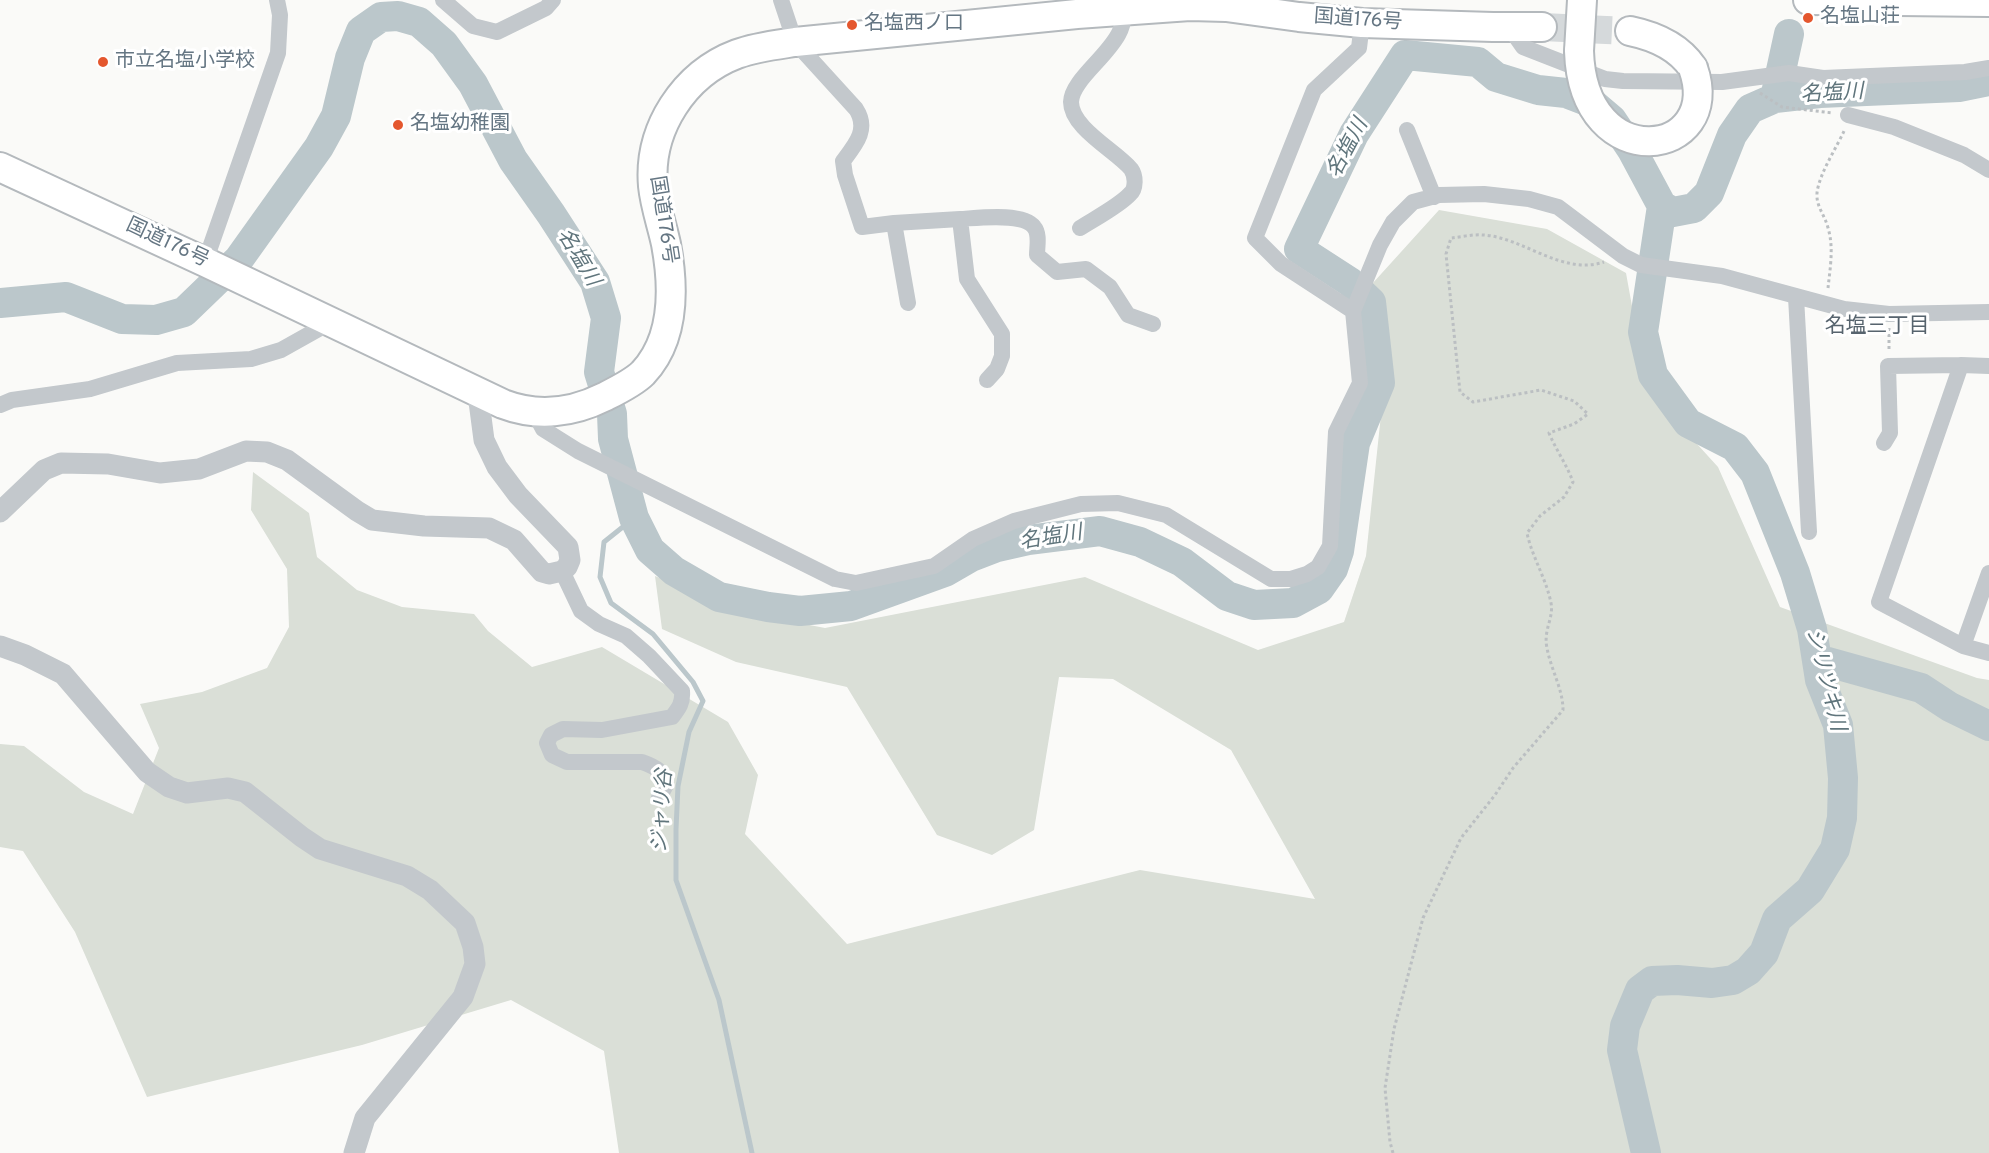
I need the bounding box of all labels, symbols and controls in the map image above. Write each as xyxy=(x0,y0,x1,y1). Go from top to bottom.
street label: 国道176号 xyxy=(1313,6,1403,36)
place label: 名塩山荘 xyxy=(1820,6,1900,30)
marker: 名塩山荘 xyxy=(1801,11,1815,25)
place label: 名塩西ノ口 xyxy=(864,13,964,37)
marker: 名塩西ノ口 xyxy=(845,18,859,32)
place label: 市立名塩小学校 xyxy=(115,50,255,74)
marker: 市立名塩小学校 xyxy=(96,55,110,69)
water label: 名塩川 xyxy=(1800,81,1864,109)
place label: 名塩幼稚園 xyxy=(410,113,510,137)
water label: 名塩川 xyxy=(1323,115,1375,183)
marker: 名塩幼稚園 xyxy=(391,118,405,132)
street label: 国道176号 xyxy=(643,174,681,266)
street label: 国道176号 xyxy=(122,214,212,274)
water label: 名塩川 xyxy=(550,225,604,291)
district label: 名塩三丁目 xyxy=(1825,315,1929,341)
water label: 名塩川 xyxy=(1018,522,1084,556)
water label: シリツキ川 xyxy=(1799,626,1849,734)
water label: ジャリ谷 xyxy=(649,768,679,854)

